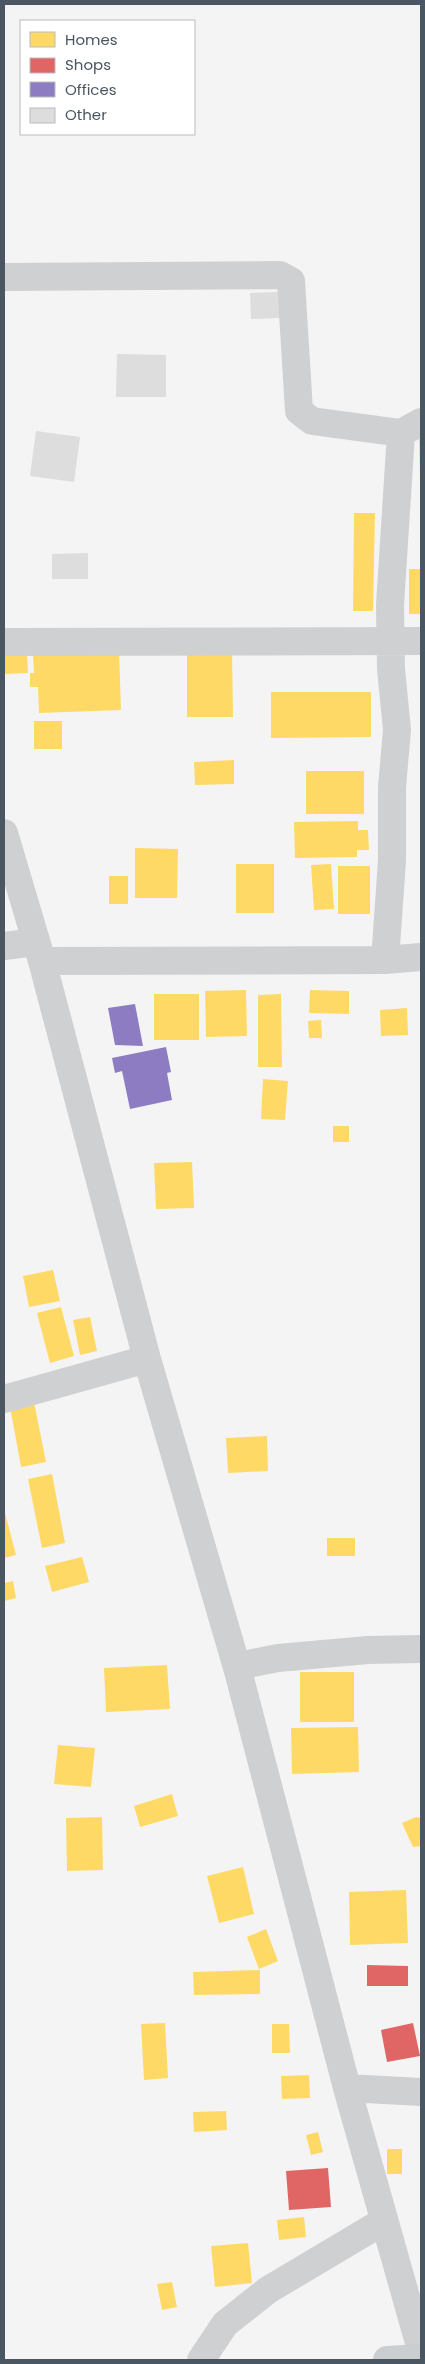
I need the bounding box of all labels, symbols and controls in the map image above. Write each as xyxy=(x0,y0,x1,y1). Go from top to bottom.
legend xyxy=(20,20,195,135)
text: Homes xyxy=(65,29,118,50)
text: Shops xyxy=(65,54,111,75)
text: Offices xyxy=(65,79,117,100)
text: Other xyxy=(65,104,107,125)

